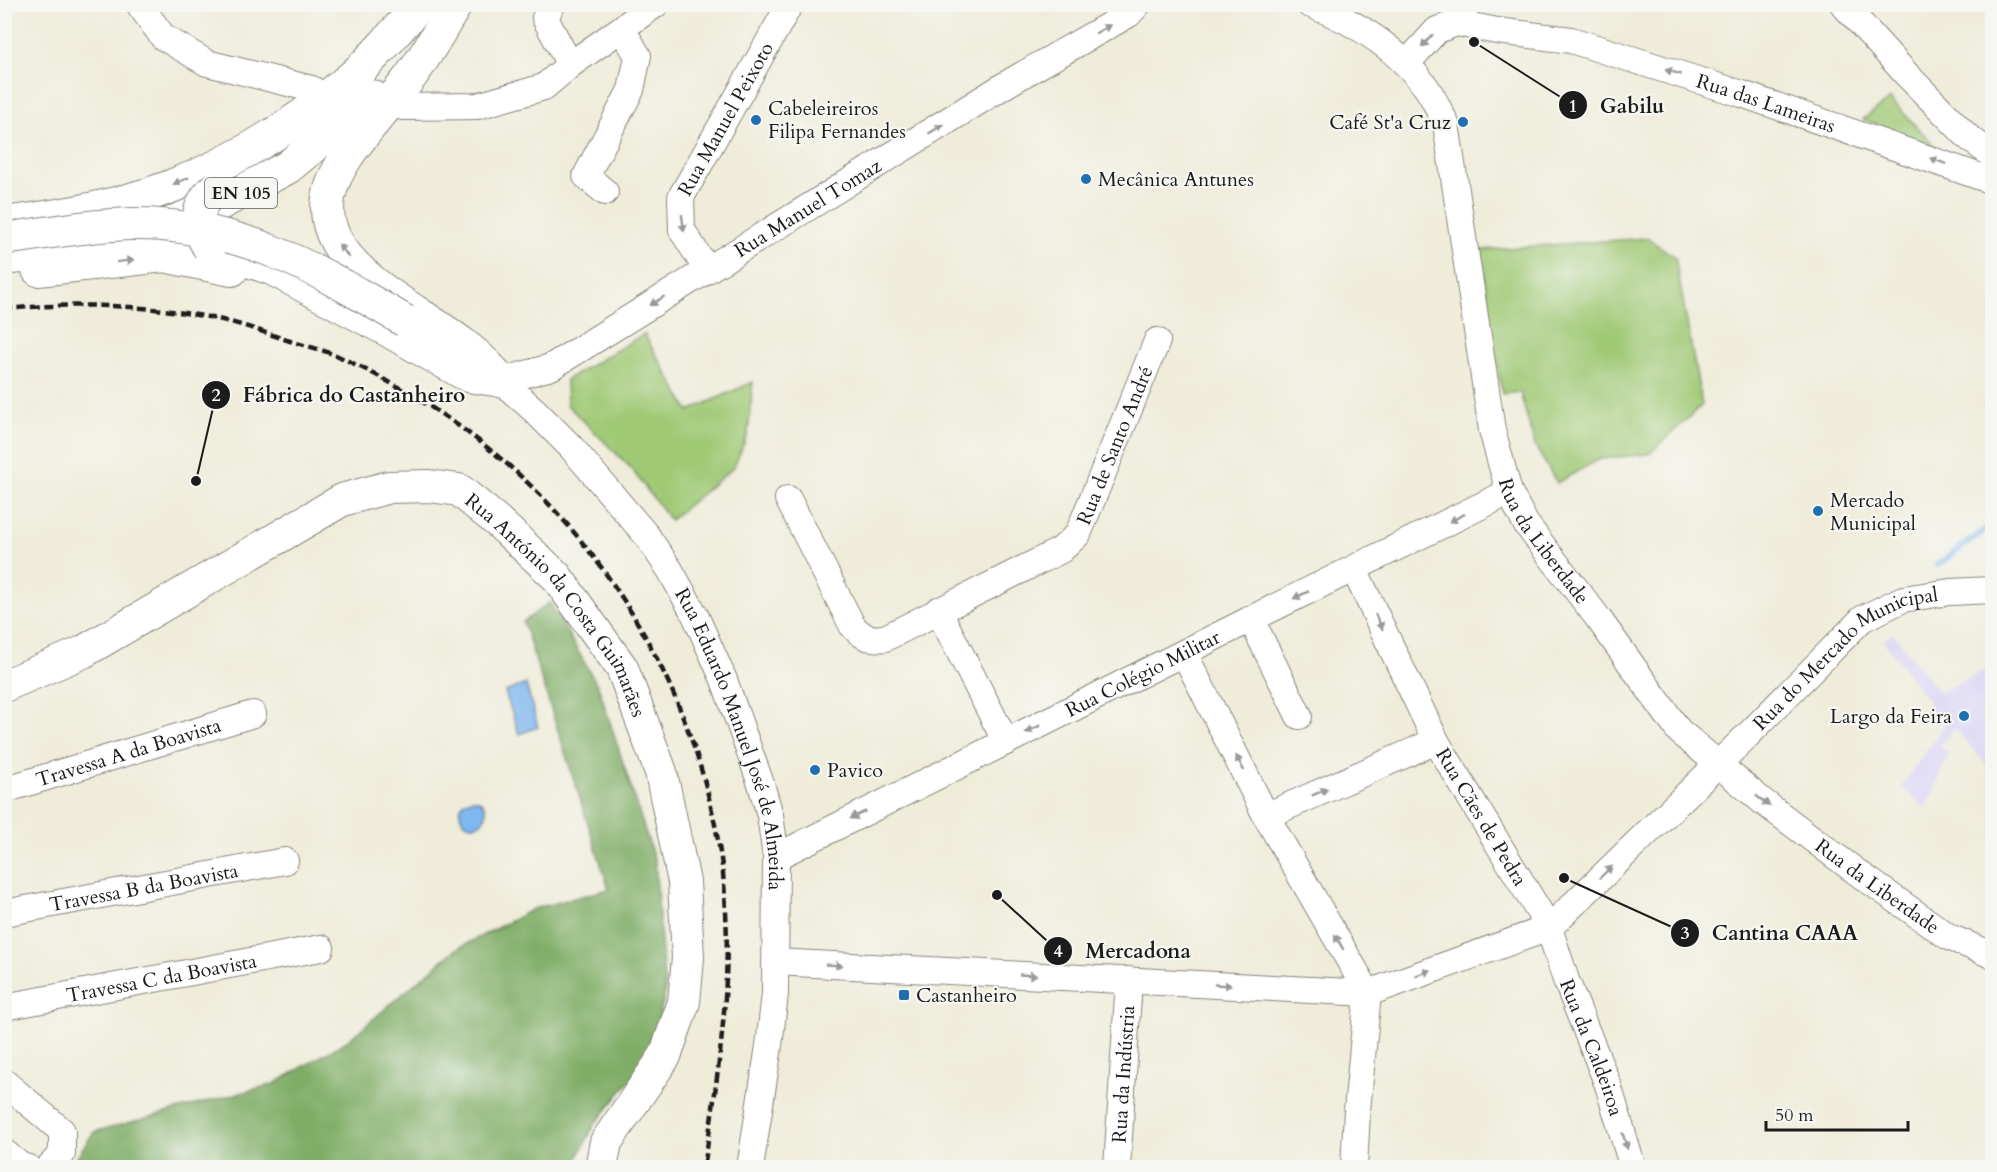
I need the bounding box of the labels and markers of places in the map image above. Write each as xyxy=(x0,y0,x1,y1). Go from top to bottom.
callout: Gabilu xyxy=(1558,86,1676,125)
place label: Cabeleireiros Filipa Fernandes xyxy=(768,95,906,145)
place label: Café St'a Cruz xyxy=(1329,109,1451,136)
marker: Cabeleireiros Filipa Fernandes xyxy=(749,113,763,127)
marker: Café St'a Cruz xyxy=(1456,115,1470,129)
place label: Mecânica Antunes xyxy=(1098,166,1254,193)
marker: Mecânica Antunes xyxy=(1079,172,1093,186)
callout: Fábrica do Castanheiro xyxy=(201,375,478,414)
place label: Mercado Municipal xyxy=(1830,487,1916,537)
marker: Mercado Municipal xyxy=(1811,504,1825,518)
place label: Largo da Feira xyxy=(1830,703,1952,730)
marker: Largo da Feira xyxy=(1957,709,1971,723)
place label: Pavico xyxy=(827,757,883,784)
marker: Pavico xyxy=(808,763,822,777)
callout: Cantina CAAA xyxy=(1670,913,1870,952)
callout: Mercadona xyxy=(1043,931,1203,970)
place label: Castanheiro xyxy=(916,982,1017,1009)
marker: Castanheiro xyxy=(897,988,911,1002)

